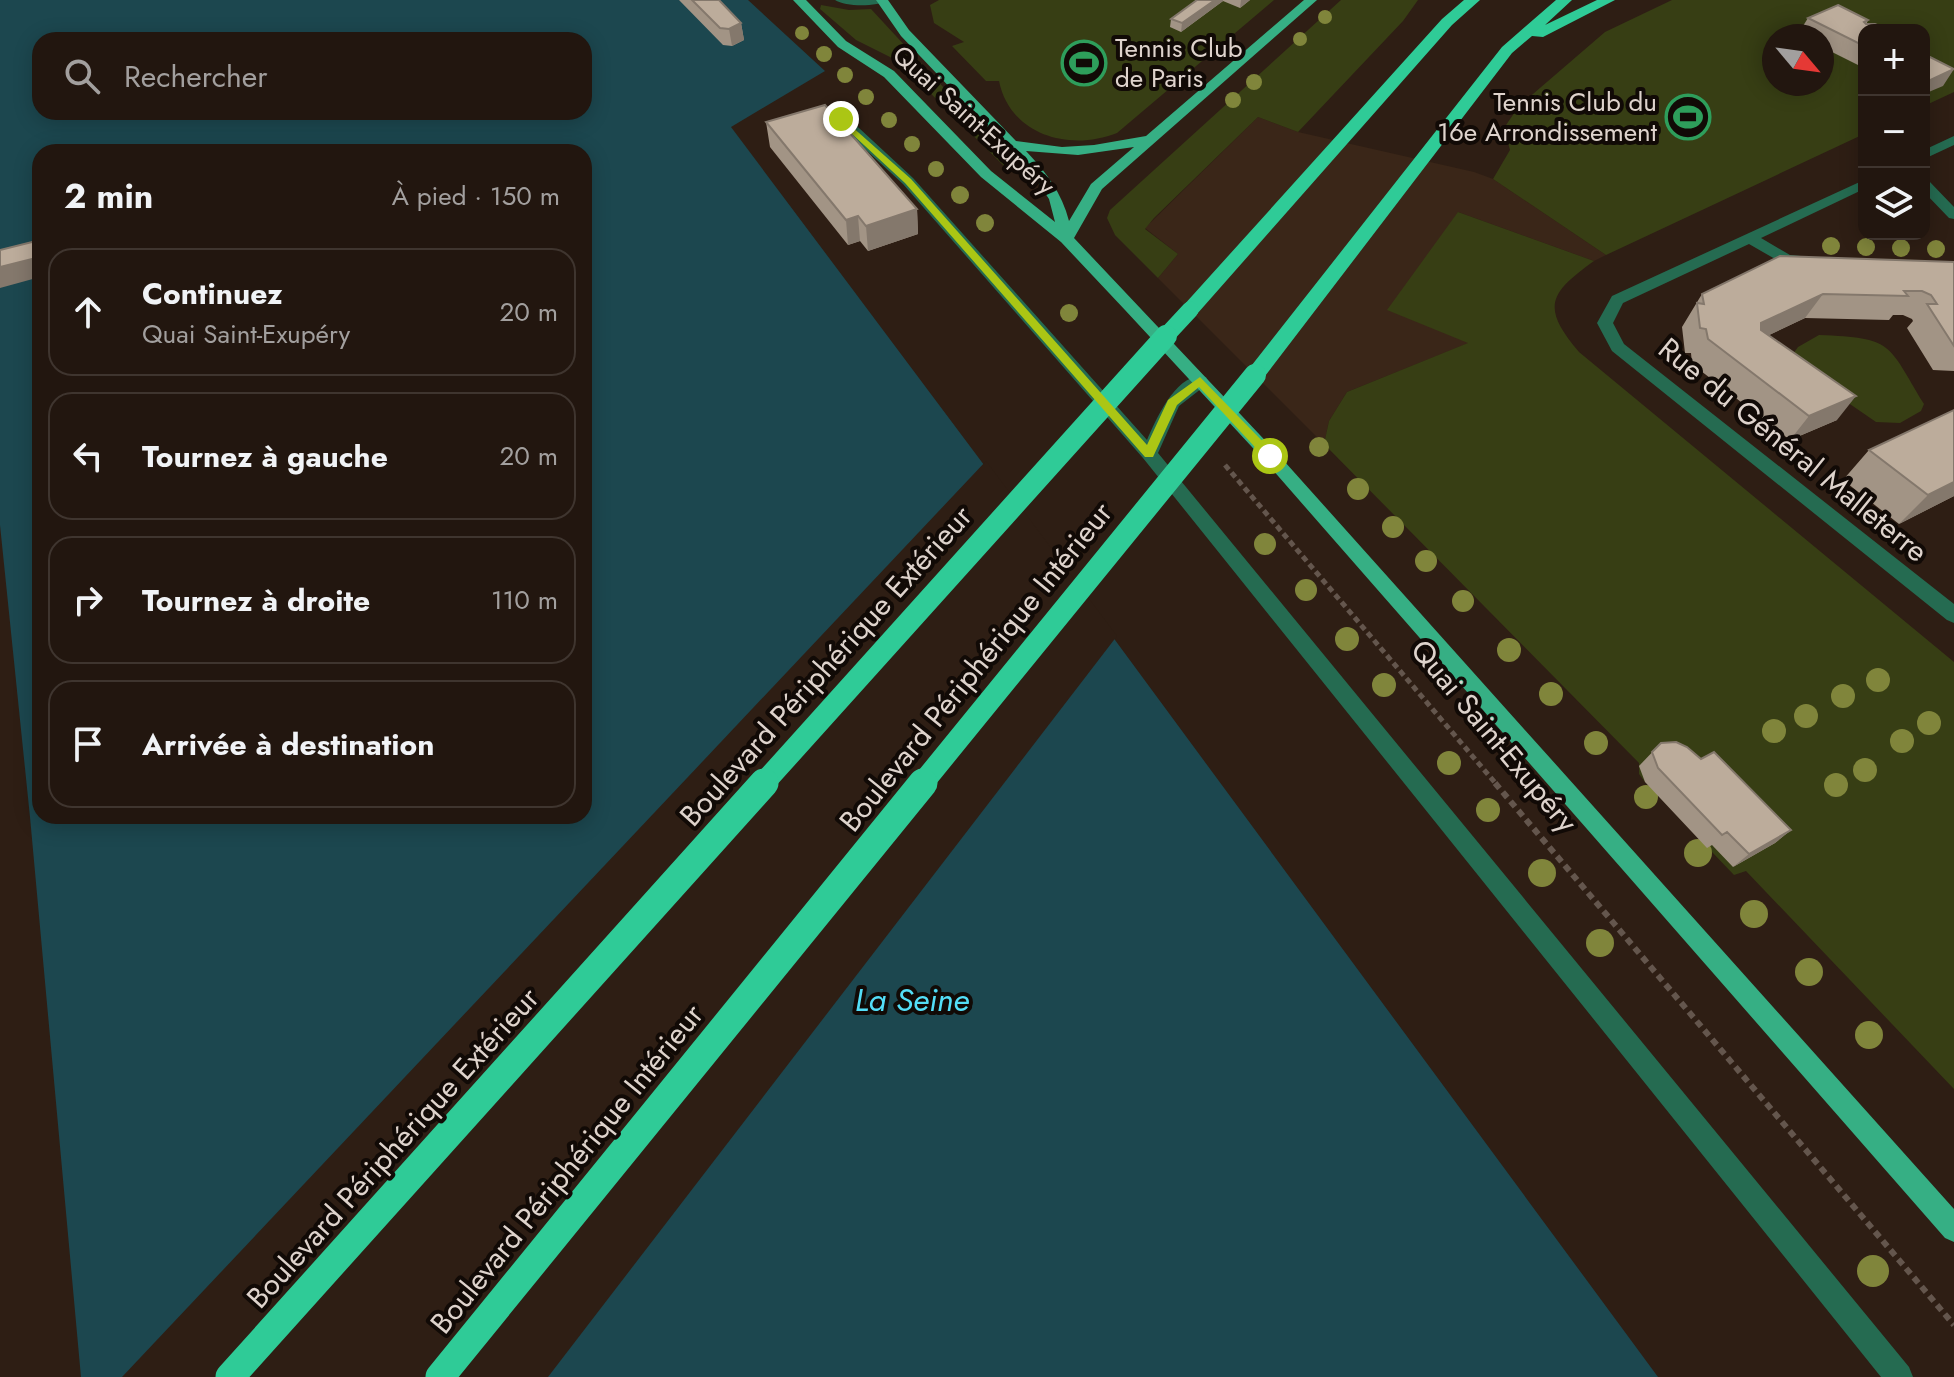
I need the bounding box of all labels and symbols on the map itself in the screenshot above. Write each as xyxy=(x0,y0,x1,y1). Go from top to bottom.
north arrow xyxy=(1762,24,1834,96)
place label: Tennis Club de Paris xyxy=(1115,29,1242,97)
street label: Quai Saint-Exupéry xyxy=(884,36,1064,204)
sports icon: Tennis Club de Paris xyxy=(1060,39,1108,87)
place label: Tennis Club du 16e Arrondissement xyxy=(1437,83,1658,151)
sports icon: Tennis Club du 16e Arrondissement xyxy=(1664,93,1712,141)
route end xyxy=(823,101,859,137)
street label: Rue du Général Malleterre xyxy=(1649,327,1937,572)
route start xyxy=(1252,438,1288,474)
street label: Boulevard Périphérique Intérieur xyxy=(829,492,1123,841)
street label: Boulevard Périphérique Extérieur xyxy=(670,495,982,836)
street label: Quai Saint-Exupéry xyxy=(1401,630,1589,842)
street label: Boulevard Périphérique Extérieur xyxy=(237,977,549,1318)
water label: La Seine xyxy=(855,977,969,1023)
street label: Boulevard Périphérique Intérieur xyxy=(420,994,714,1343)

